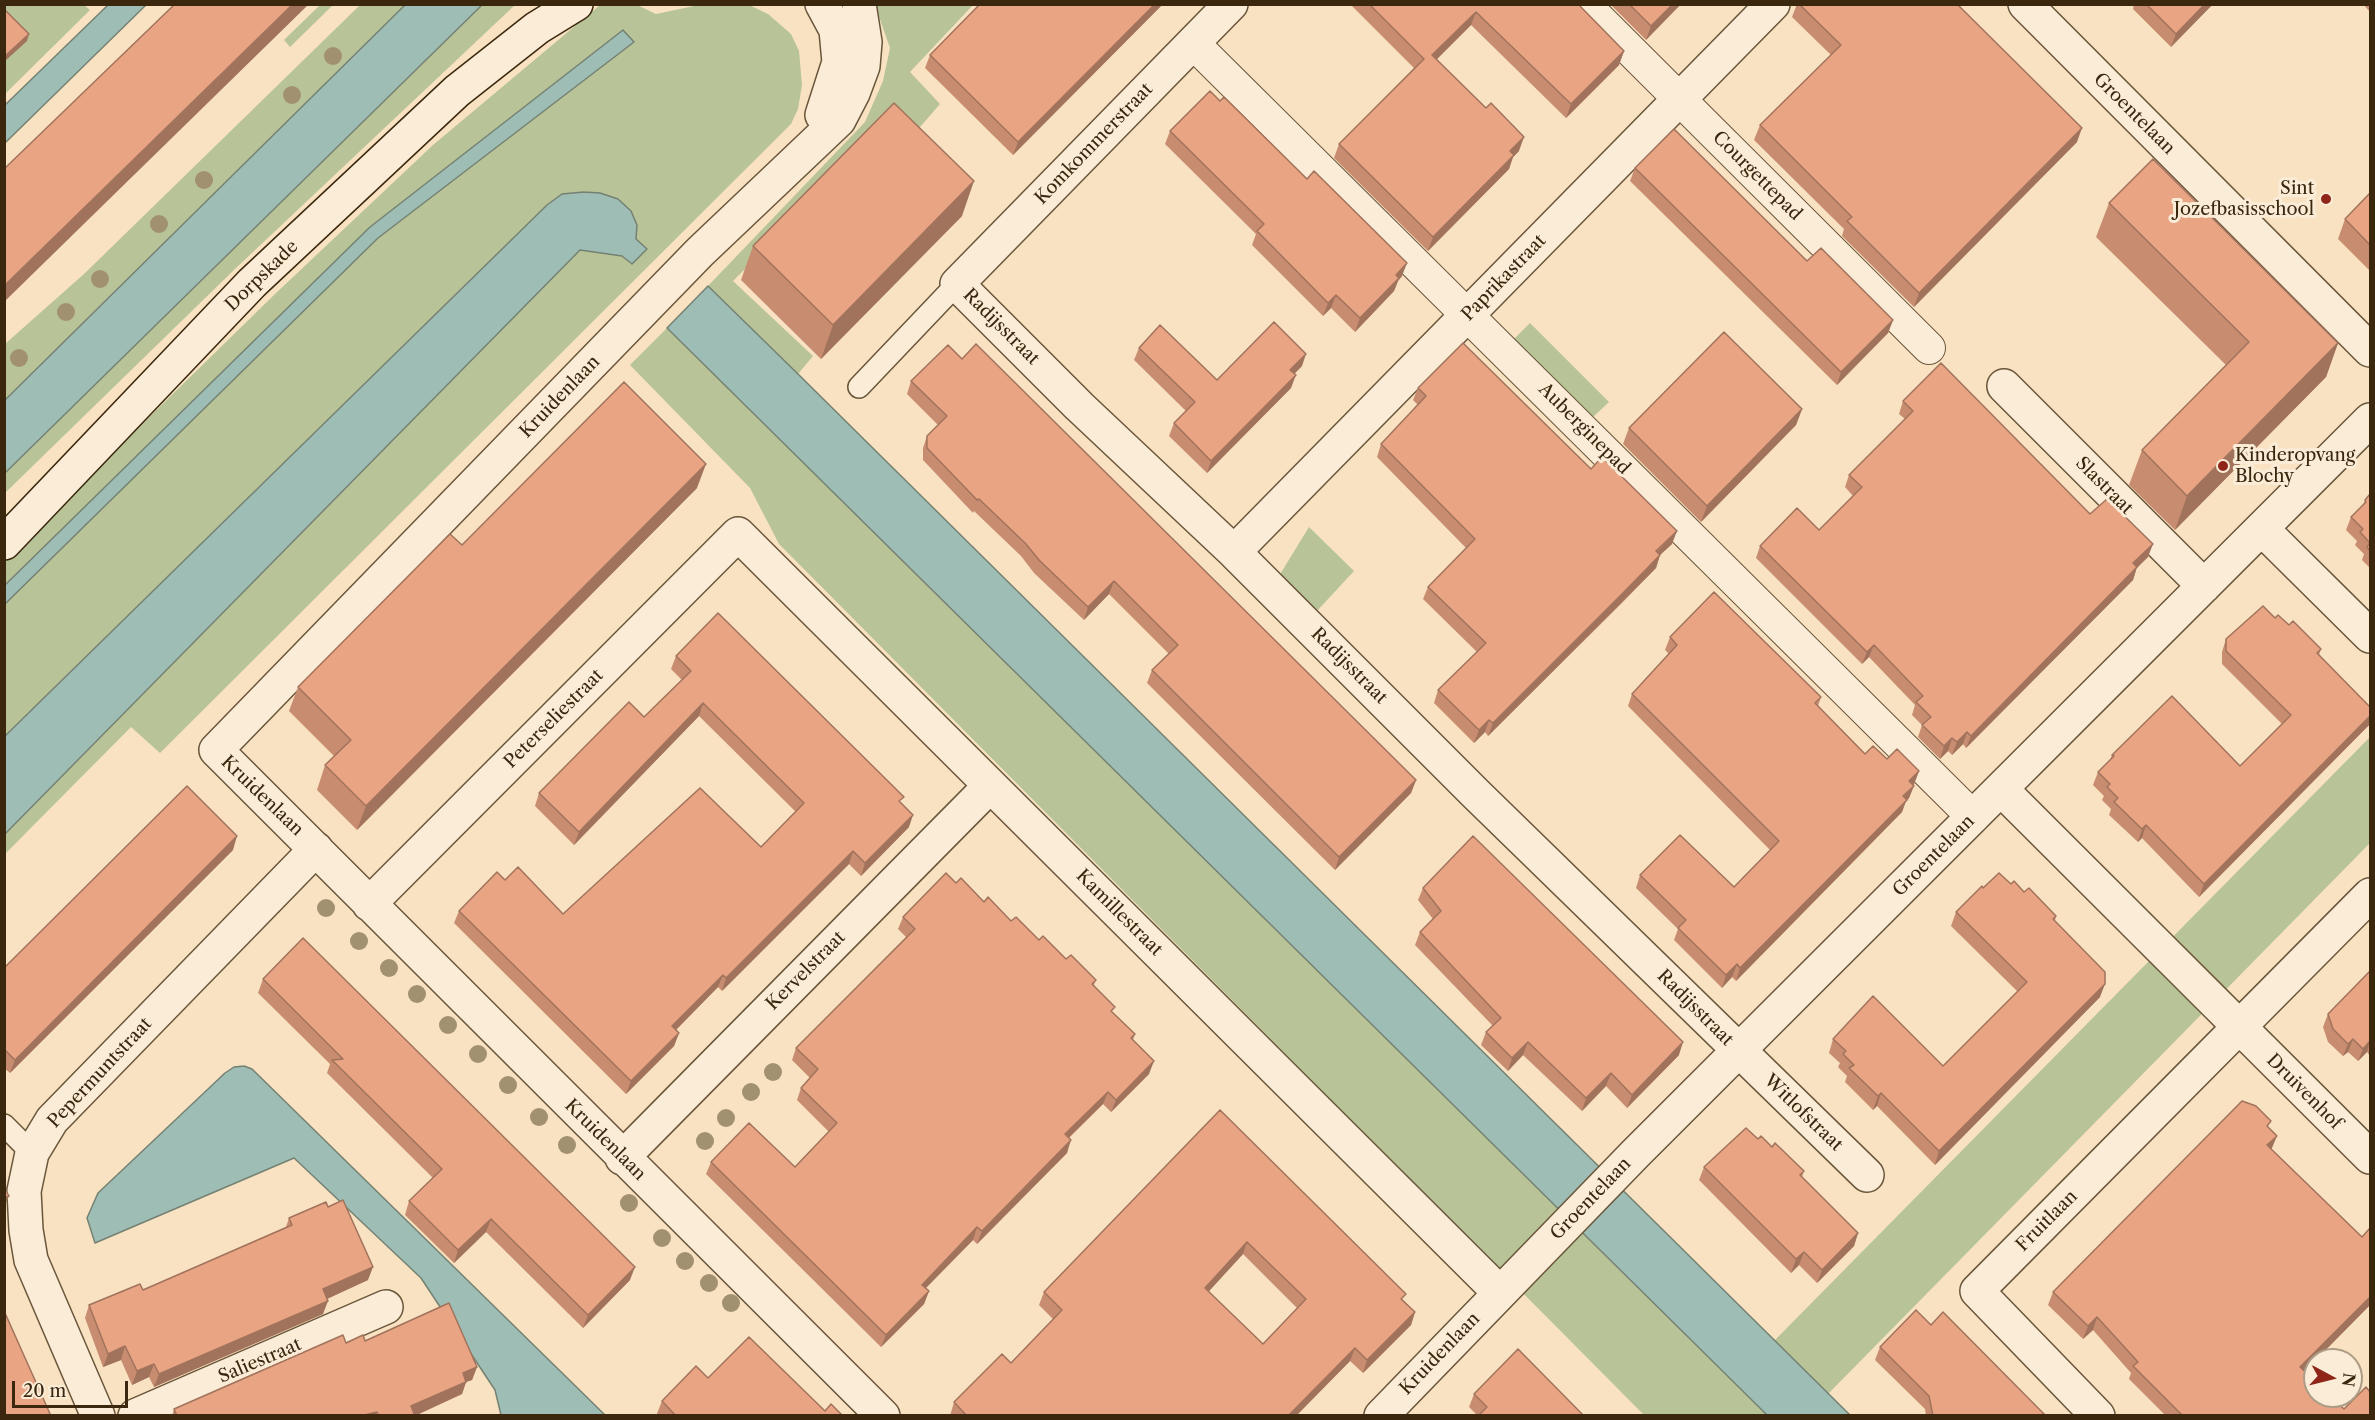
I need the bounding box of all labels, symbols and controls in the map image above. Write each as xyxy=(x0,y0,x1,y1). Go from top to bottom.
street label: Groentelaan xyxy=(2089,69,2179,159)
street label: Komkommerstraat xyxy=(1031,79,1157,209)
street label: Courgettepad xyxy=(1708,127,1806,225)
place label: Sint Jozefbasisschool xyxy=(2174,178,2314,220)
marker: Sint Jozefbasisschool xyxy=(2319,192,2333,206)
street label: Paprikastraat xyxy=(1457,230,1551,326)
street label: Dorpskade xyxy=(221,236,303,316)
street label: Radijsstraat xyxy=(958,284,1044,370)
street label: Kruidenlaan xyxy=(515,351,605,443)
street label: Auberginepad xyxy=(1534,379,1634,479)
place label: Kinderopvang Blochy xyxy=(2235,445,2355,488)
street label: Slastraat xyxy=(2071,453,2137,519)
marker: Kinderopvang Blochy xyxy=(2216,459,2230,473)
street label: Radijsstraat xyxy=(1306,623,1392,709)
street label: Peterseliestraat xyxy=(500,665,608,773)
street label: Kruidenlaan xyxy=(216,751,308,841)
street label: Groentelaan xyxy=(1889,811,1979,901)
street label: Kamillestraat xyxy=(1071,865,1167,961)
street label: Kervelstraat xyxy=(762,927,850,1015)
street label: Radijsstraat xyxy=(1652,965,1738,1051)
street label: Pepermuntstraat xyxy=(43,1013,157,1133)
street label: Druivenhof xyxy=(2262,1050,2346,1134)
street label: Witlofstraat xyxy=(1759,1070,1847,1156)
street label: Kruidenlaan xyxy=(560,1095,650,1185)
street label: Groentelaan xyxy=(1546,1153,1636,1245)
street label: Fruitlaan xyxy=(2012,1186,2082,1256)
street label: Kruidenlaan xyxy=(1395,1308,1485,1400)
street label: Saliestraat xyxy=(215,1334,305,1388)
north arrow xyxy=(2303,1348,2363,1408)
scale bar xyxy=(15,1369,130,1407)
text: N xyxy=(2338,1372,2360,1388)
text: 20 m xyxy=(23,1380,66,1402)

